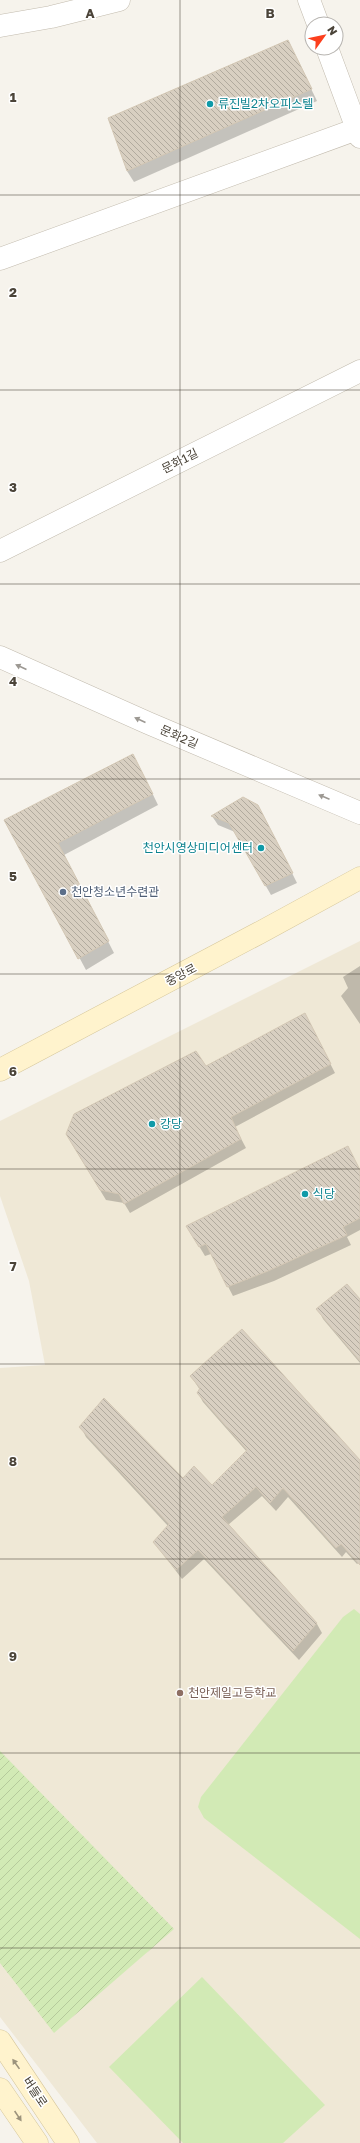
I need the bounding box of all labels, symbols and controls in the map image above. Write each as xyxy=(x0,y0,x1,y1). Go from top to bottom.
text: A xyxy=(85,5,95,21)
text: B xyxy=(265,5,275,21)
north arrow xyxy=(304,16,344,56)
text: N xyxy=(325,23,341,37)
text: 1 xyxy=(10,89,17,105)
place label: 류진빌2차오피스텔 xyxy=(218,96,313,111)
marker: 류진빌2차오피스텔 xyxy=(205,99,215,109)
text: 2 xyxy=(9,284,17,300)
street label: 문화1길 xyxy=(159,445,201,476)
text: 3 xyxy=(9,479,17,495)
one-way arrow xyxy=(15,664,27,670)
text: 4 xyxy=(9,673,17,689)
one-way arrow xyxy=(134,717,145,723)
street label: 문화2길 xyxy=(158,722,201,751)
one-way arrow xyxy=(318,794,330,801)
place label: 천안시영상미디어센터 xyxy=(143,840,253,855)
marker: 천안시영상미디어센터 xyxy=(256,843,266,853)
text: 5 xyxy=(9,868,17,884)
place label: 천안청소년수련관 xyxy=(71,884,159,899)
marker: 천안청소년수련관 xyxy=(58,887,68,897)
street label: 중앙로 xyxy=(163,960,199,989)
text: 6 xyxy=(9,1063,17,1079)
place label: 강당 xyxy=(160,1116,182,1131)
marker: 강당 xyxy=(147,1119,157,1129)
place label: 식당 xyxy=(313,1186,335,1201)
marker: 식당 xyxy=(300,1189,310,1199)
text: 7 xyxy=(9,1258,17,1274)
text: 8 xyxy=(9,1453,17,1469)
text: 9 xyxy=(9,1648,17,1664)
place label: 천안제일고등학교 xyxy=(188,1685,276,1700)
marker: 천안제일고등학교 xyxy=(175,1688,185,1698)
one-way arrow xyxy=(12,2059,20,2069)
street label: 버들로 xyxy=(20,2074,51,2110)
one-way arrow xyxy=(14,2111,22,2121)

